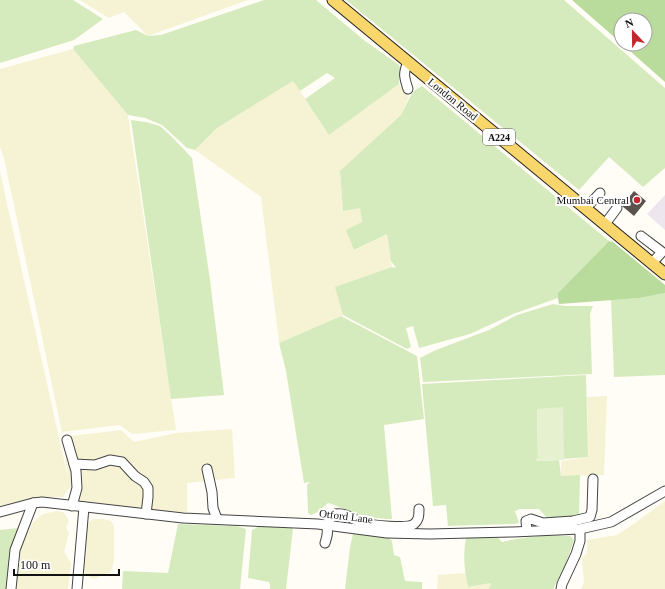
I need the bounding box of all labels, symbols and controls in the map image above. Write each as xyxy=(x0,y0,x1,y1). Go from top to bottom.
north arrow xyxy=(613,12,653,52)
text: N xyxy=(623,16,635,30)
street label: London Road xyxy=(426,75,481,123)
road number: A224 xyxy=(483,129,515,145)
place label: Mumbai Central xyxy=(557,194,629,206)
marker: Mumbai Central xyxy=(632,195,642,205)
street label: Otford Lane xyxy=(318,507,374,525)
scale bar xyxy=(14,551,119,577)
text: 100 m xyxy=(20,558,51,572)

